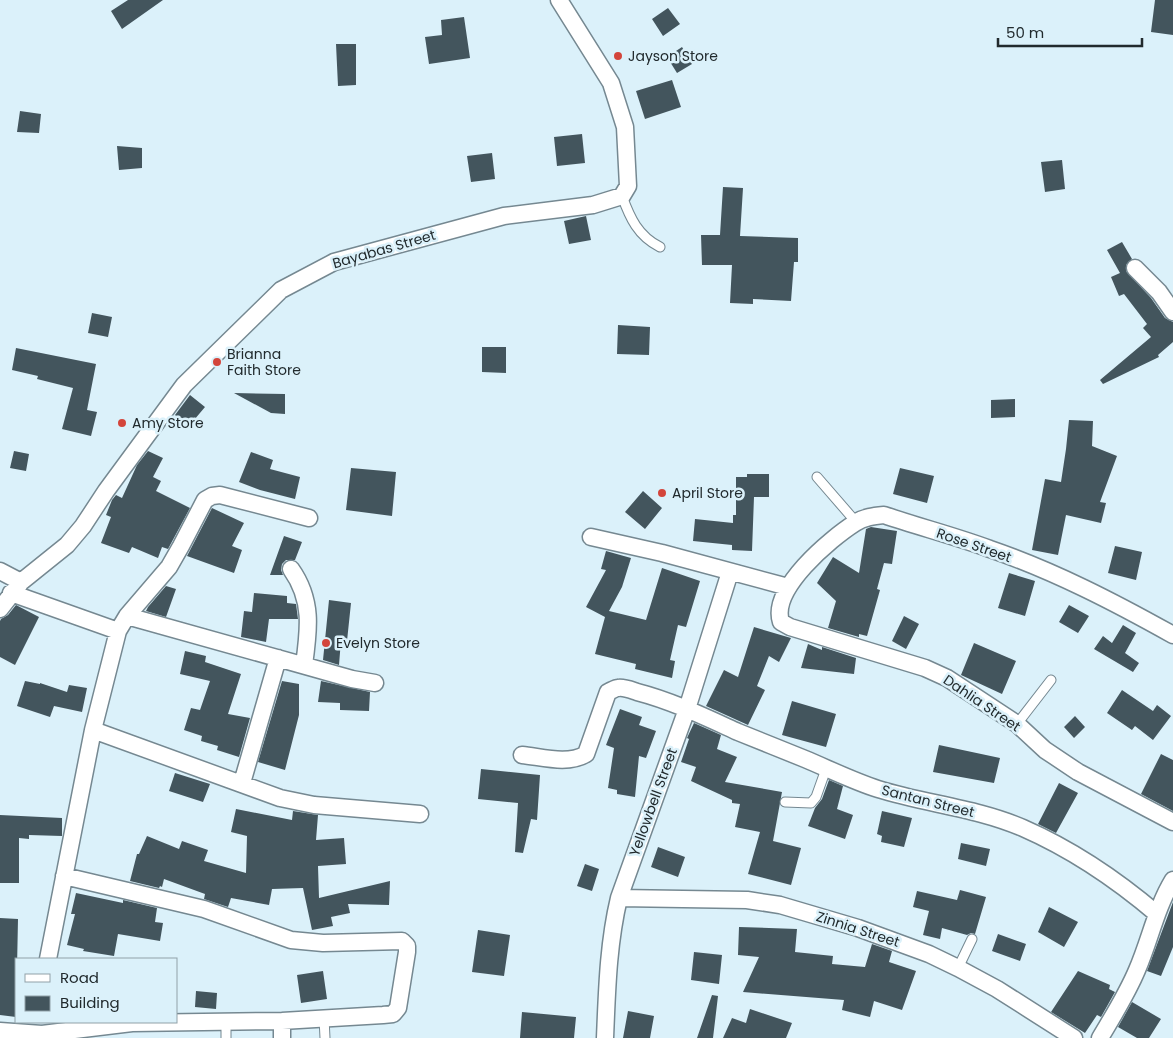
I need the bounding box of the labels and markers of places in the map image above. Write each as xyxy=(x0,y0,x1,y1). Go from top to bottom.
place label: Jayson Store xyxy=(628,46,718,66)
marker: Jayson Store xyxy=(612,50,624,62)
place label: Brianna Faith Store xyxy=(227,344,301,380)
marker: Brianna Faith Store xyxy=(211,356,223,368)
place label: Amy Store xyxy=(132,413,204,433)
marker: Amy Store xyxy=(116,417,128,429)
place label: April Store xyxy=(672,483,743,503)
marker: April Store xyxy=(656,487,668,499)
place label: Evelyn Store xyxy=(336,633,420,653)
marker: Evelyn Store xyxy=(320,637,332,649)

